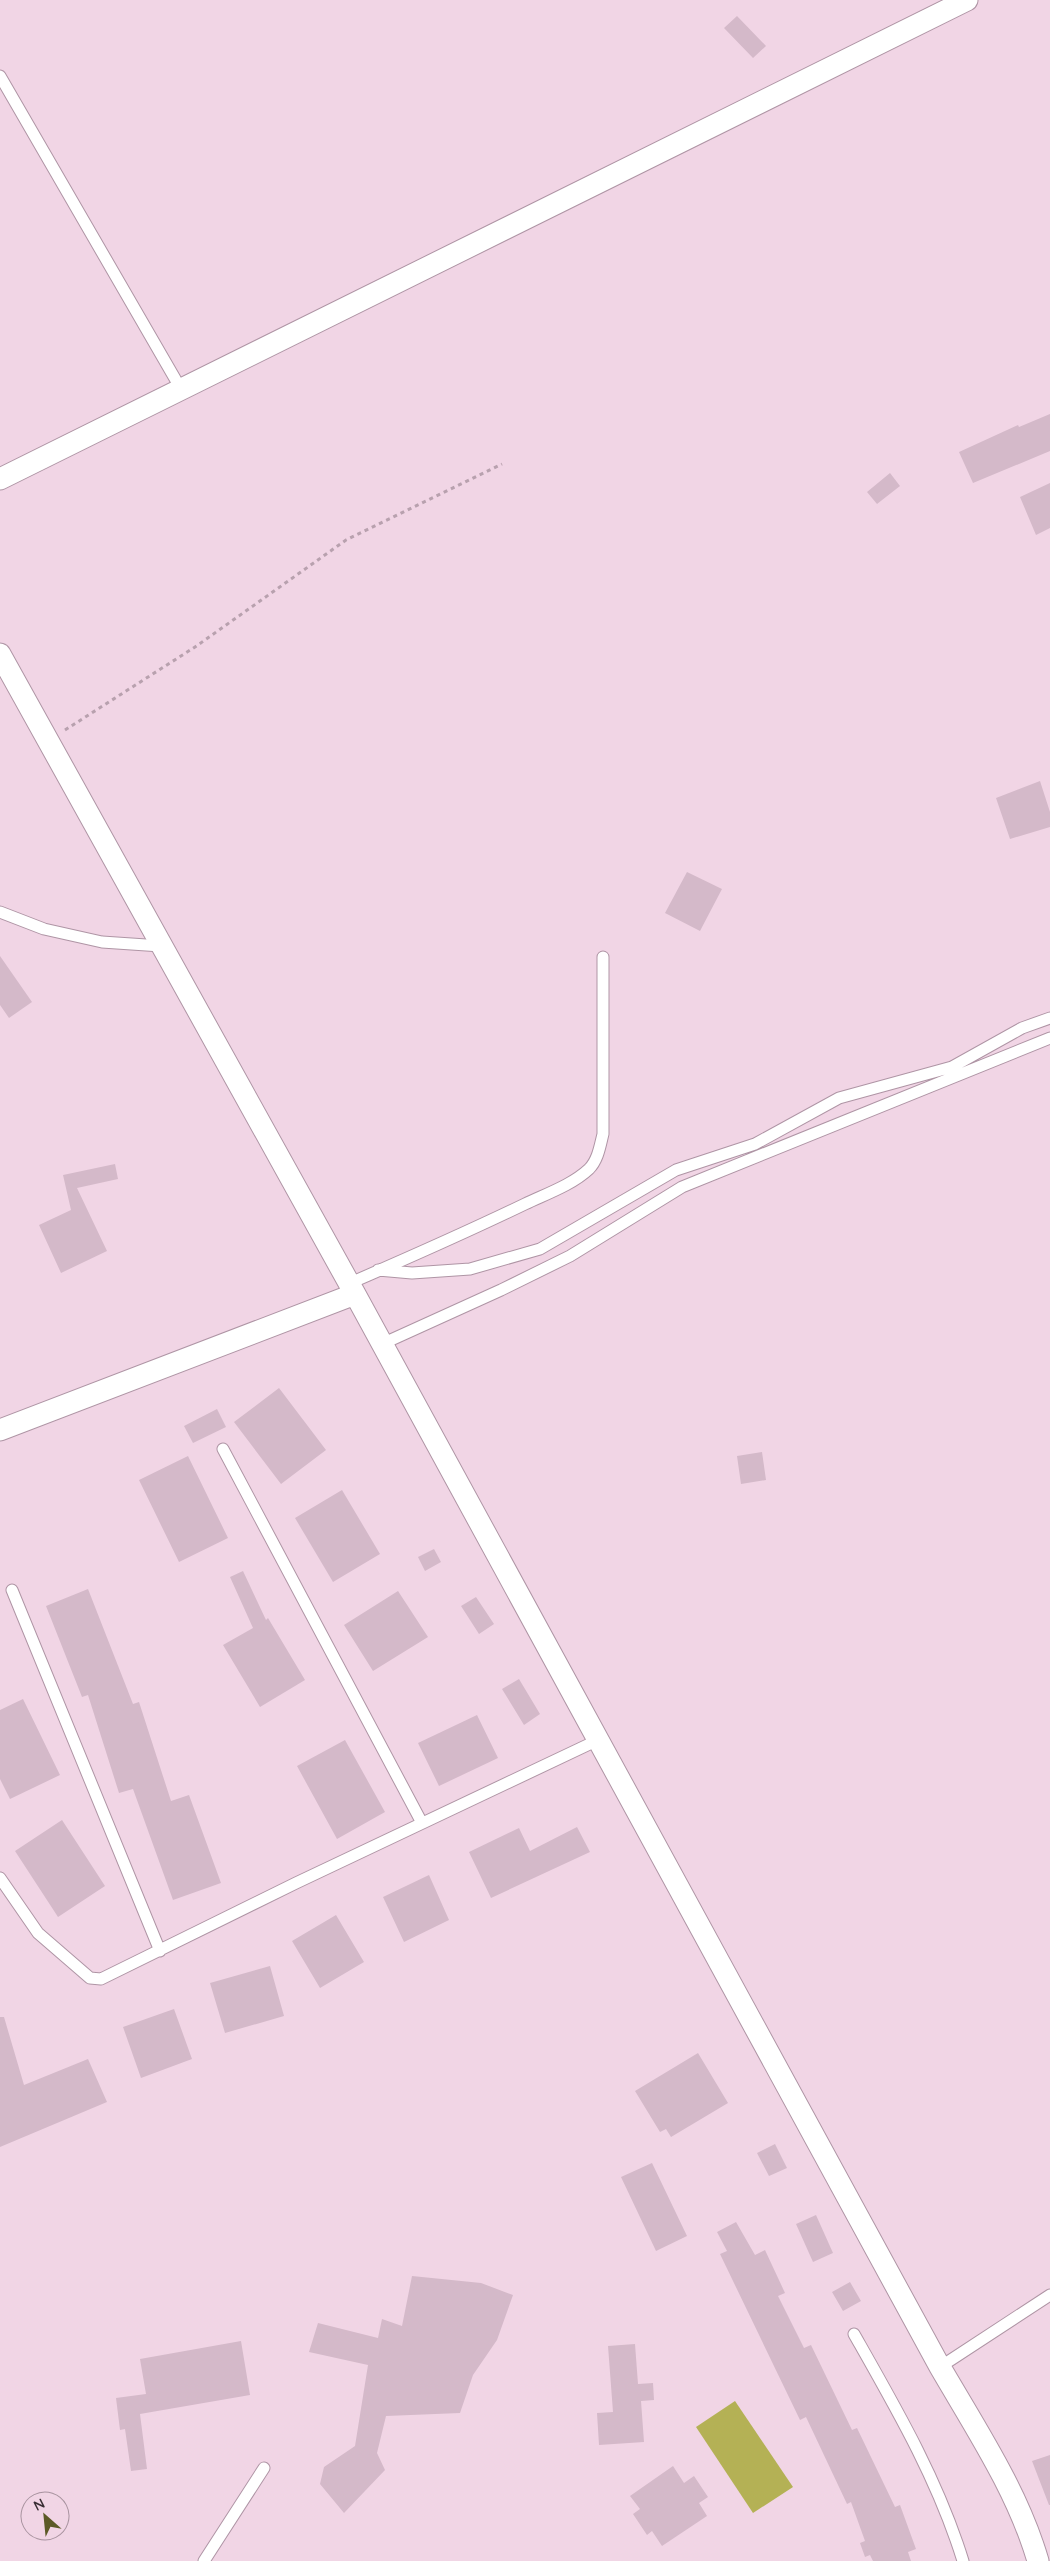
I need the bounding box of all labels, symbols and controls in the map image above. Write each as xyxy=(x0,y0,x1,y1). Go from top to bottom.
north arrow xyxy=(20,2491,70,2541)
text: N xyxy=(30,2494,48,2515)

